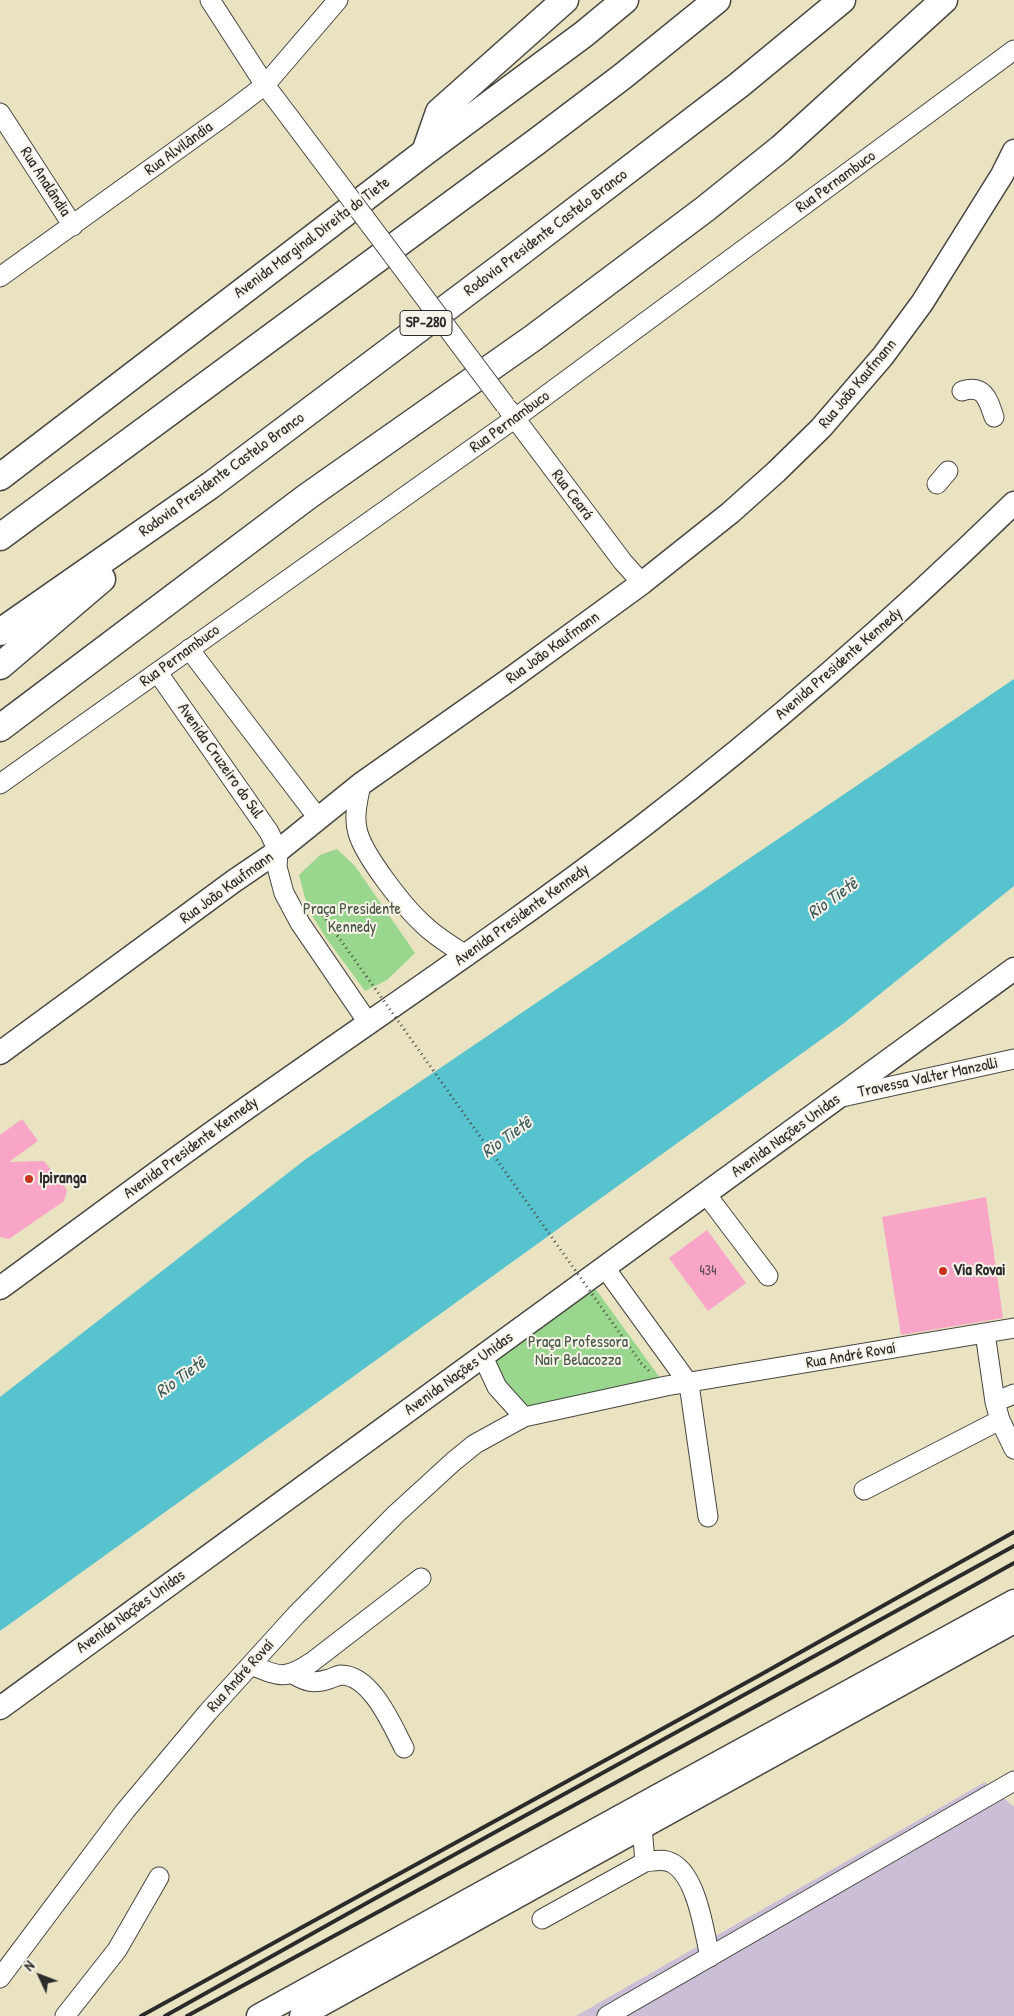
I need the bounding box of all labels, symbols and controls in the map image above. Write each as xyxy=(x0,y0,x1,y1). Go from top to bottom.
street label: Rua Alvilândia xyxy=(141,118,217,180)
street label: Rua Analândia xyxy=(15,144,75,220)
street label: Rua Pernambuco xyxy=(792,147,880,217)
street label: Rodovia Presidente Castelo Branco xyxy=(461,165,631,301)
street label: Avenida Marginal Direita do Tiete xyxy=(230,173,394,303)
road number: SP-280 xyxy=(400,310,452,336)
street label: Rua João Kaufmann xyxy=(815,335,901,433)
street label: Rua Pernambuco xyxy=(466,387,554,457)
street label: Rodovia Presidente Castelo Branco xyxy=(136,409,308,541)
street label: Rua Ceará xyxy=(547,466,597,524)
street label: Avenida Presidente Kennedy xyxy=(772,604,906,724)
street label: Rua João Kaufmann xyxy=(503,608,603,688)
street label: Rua Pernambuco xyxy=(136,621,224,691)
street label: Avenida Cruzeiro do Sul xyxy=(173,700,267,822)
street label: Rua João Kaufmann xyxy=(177,848,277,928)
street label: Avenida Presidente Kennedy xyxy=(451,860,593,970)
water label: Rio Tietê xyxy=(804,874,862,924)
park label: Praça Presidente Kennedy xyxy=(303,900,401,938)
street label: Travessa Valter Manzolli xyxy=(856,1054,1000,1102)
street label: Avenida Nações Unidas xyxy=(728,1090,844,1182)
street label: Avenida Presidente Kennedy xyxy=(120,1093,262,1203)
water label: Rio Tietê xyxy=(478,1113,536,1163)
place label: Ipiranga xyxy=(39,1169,86,1189)
marker: Ipiranga xyxy=(23,1173,35,1185)
place label: Via Rovai xyxy=(953,1261,1005,1281)
house number: 434 xyxy=(700,1263,716,1279)
marker: Via Rovai xyxy=(937,1265,949,1277)
street label: Avenida Nações Unidas xyxy=(401,1328,517,1420)
park label: Praça Professora Nair Belacozza xyxy=(528,1333,628,1371)
street label: Rua André Rovaí xyxy=(804,1339,898,1373)
water label: Rio Tietê xyxy=(152,1353,210,1403)
street label: Avenida Nações Unidas xyxy=(73,1566,189,1658)
street label: Rua André Rovaí xyxy=(203,1636,279,1716)
north arrow xyxy=(15,1951,65,2001)
text: N xyxy=(19,1956,38,1975)

